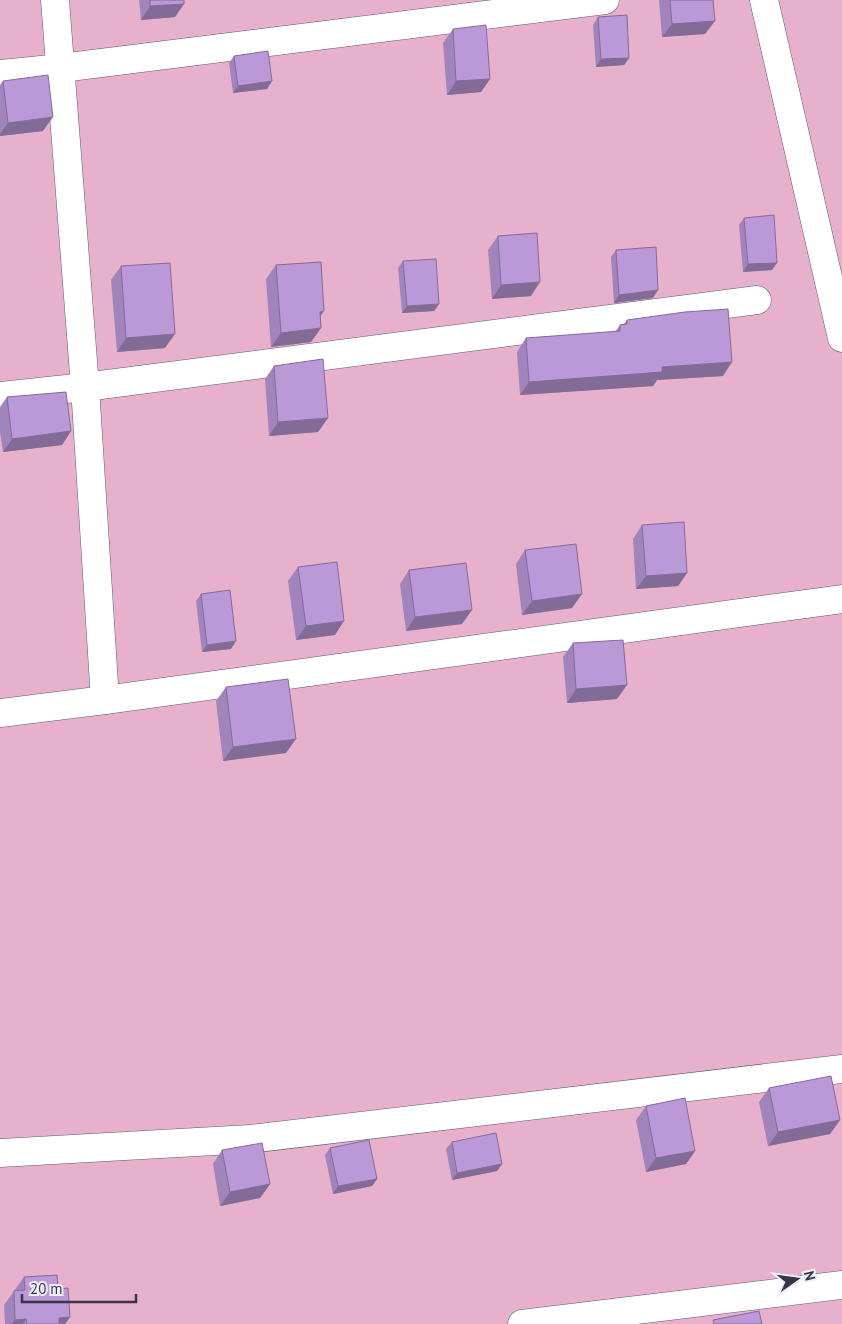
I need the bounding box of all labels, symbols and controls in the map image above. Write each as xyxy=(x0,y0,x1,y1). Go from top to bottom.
north arrow xyxy=(772,1254,822,1304)
text: N xyxy=(800,1269,819,1282)
scale bar xyxy=(22,1272,136,1304)
text: 20 m xyxy=(30,1279,63,1298)

